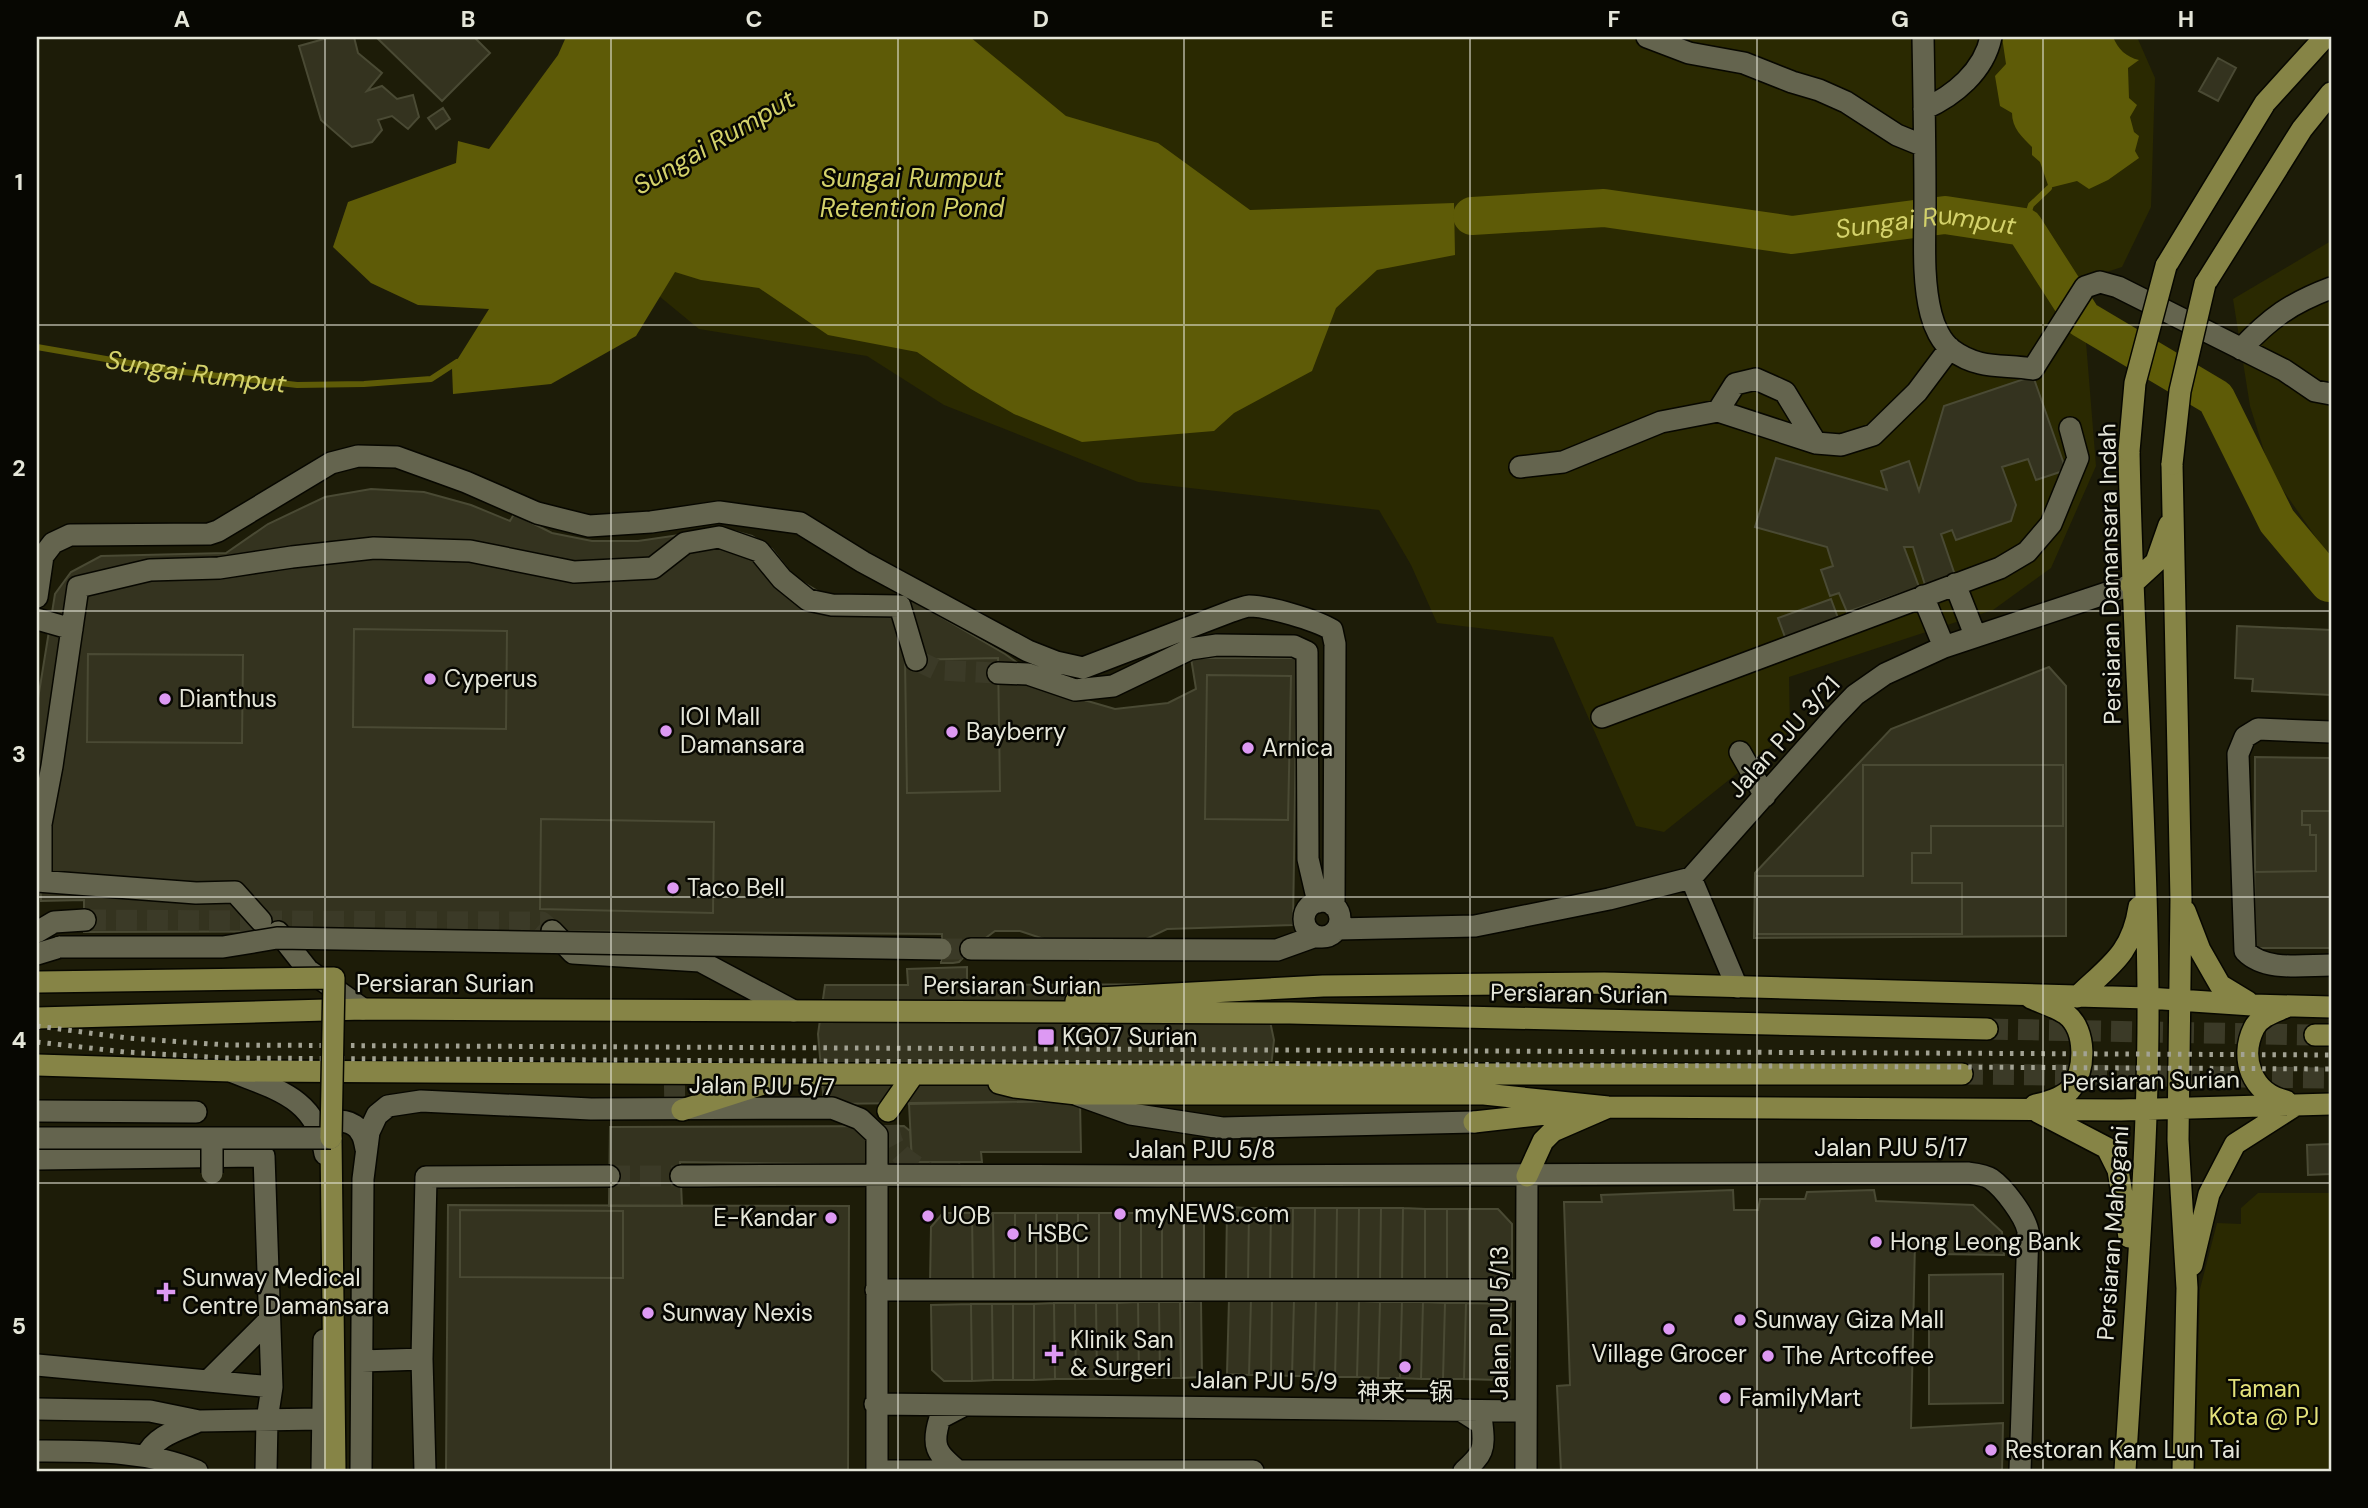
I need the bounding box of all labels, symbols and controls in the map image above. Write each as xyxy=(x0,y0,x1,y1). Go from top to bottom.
text: A xyxy=(174,4,190,34)
text: B xyxy=(461,4,475,34)
text: C xyxy=(746,4,762,34)
text: D xyxy=(1033,4,1049,34)
text: E xyxy=(1320,4,1334,34)
text: F xyxy=(1608,4,1621,34)
text: G xyxy=(1891,4,1909,34)
text: H xyxy=(2178,4,2194,34)
water label: Sungai Rumput xyxy=(627,81,802,202)
water label: Sungai Rumput Retention Pond xyxy=(820,161,1005,225)
text: 1 xyxy=(15,167,23,197)
water label: Sungai Rumput xyxy=(1833,197,2019,246)
water label: Sungai Rumput xyxy=(103,342,289,401)
street label: Persiaran Damansara Indah xyxy=(2091,423,2128,725)
text: 2 xyxy=(12,453,26,483)
place label: Cyperus xyxy=(444,663,538,694)
street label: Jalan PJU 3/21 xyxy=(1721,669,1847,804)
marker: Cyperus xyxy=(422,671,438,687)
place label: Dianthus xyxy=(179,683,277,714)
marker: Dianthus xyxy=(157,691,173,707)
place label: IOI Mall Damansara xyxy=(680,701,805,760)
place label: Bayberry xyxy=(966,716,1066,747)
marker: IOI Mall Damansara xyxy=(658,723,674,739)
marker: Bayberry xyxy=(944,724,960,740)
place label: Arnica xyxy=(1262,732,1333,763)
text: 3 xyxy=(12,739,26,769)
marker: Arnica xyxy=(1240,740,1256,756)
place label: Taco Bell xyxy=(687,872,785,903)
marker: Taco Bell xyxy=(665,880,681,896)
street label: Persiaran Surian xyxy=(356,968,534,999)
street label: Persiaran Surian xyxy=(923,970,1101,1001)
street label: Persiaran Surian xyxy=(1490,976,1668,1011)
place label: KG07 Surian xyxy=(1062,1021,1198,1052)
text: 4 xyxy=(12,1025,27,1055)
marker: KG07 Surian xyxy=(1036,1027,1056,1047)
street label: Persiaran Surian xyxy=(2062,1063,2240,1098)
street label: Jalan PJU 5/7 xyxy=(689,1069,835,1102)
street label: Persiaran Mahogani xyxy=(2090,1124,2135,1342)
street label: Jalan PJU 5/17 xyxy=(1814,1132,1968,1163)
street label: Jalan PJU 5/8 xyxy=(1129,1134,1275,1165)
place label: myNEWS.com xyxy=(1134,1198,1289,1229)
place label: UOB xyxy=(942,1200,991,1231)
place label: E-Kandar xyxy=(713,1202,817,1233)
marker: myNEWS.com xyxy=(1112,1206,1128,1222)
marker: UOB xyxy=(920,1208,936,1224)
marker: E-Kandar xyxy=(823,1210,839,1226)
place label: HSBC xyxy=(1027,1218,1089,1249)
marker: HSBC xyxy=(1005,1226,1021,1242)
place label: Hong Leong Bank xyxy=(1890,1226,2081,1257)
marker: Hong Leong Bank xyxy=(1868,1234,1884,1250)
street label: Jalan PJU 5/13 xyxy=(1484,1246,1515,1400)
place label: Sunway Medical Centre Damansara xyxy=(182,1262,389,1321)
marker: Sunway Medical Centre Damansara xyxy=(156,1282,176,1302)
place label: Sunway Nexis xyxy=(662,1297,813,1328)
place label: Sunway Giza Mall xyxy=(1754,1304,1944,1335)
marker: Sunway Nexis xyxy=(640,1305,656,1321)
text: 5 xyxy=(12,1311,26,1341)
marker: Sunway Giza Mall xyxy=(1732,1312,1748,1328)
marker: Village Grocer xyxy=(1661,1321,1677,1337)
place label: Klinik San & Surgeri xyxy=(1070,1324,1174,1383)
place label: Village Grocer xyxy=(1591,1338,1747,1369)
place label: The Artcoffee xyxy=(1782,1340,1934,1371)
marker: Klinik San & Surgeri xyxy=(1044,1344,1064,1364)
marker: The Artcoffee xyxy=(1760,1348,1776,1364)
marker: 神来一锅 xyxy=(1397,1359,1413,1375)
street label: Jalan PJU 5/9 xyxy=(1190,1364,1338,1397)
park label: Taman Kota @ PJ xyxy=(2209,1373,2319,1432)
place label: 神来一锅 xyxy=(1357,1376,1453,1407)
place label: FamilyMart xyxy=(1739,1382,1861,1413)
marker: FamilyMart xyxy=(1717,1390,1733,1406)
place label: Restoran Kam Lun Tai xyxy=(2005,1434,2240,1465)
marker: Restoran Kam Lun Tai xyxy=(1983,1442,1999,1458)

